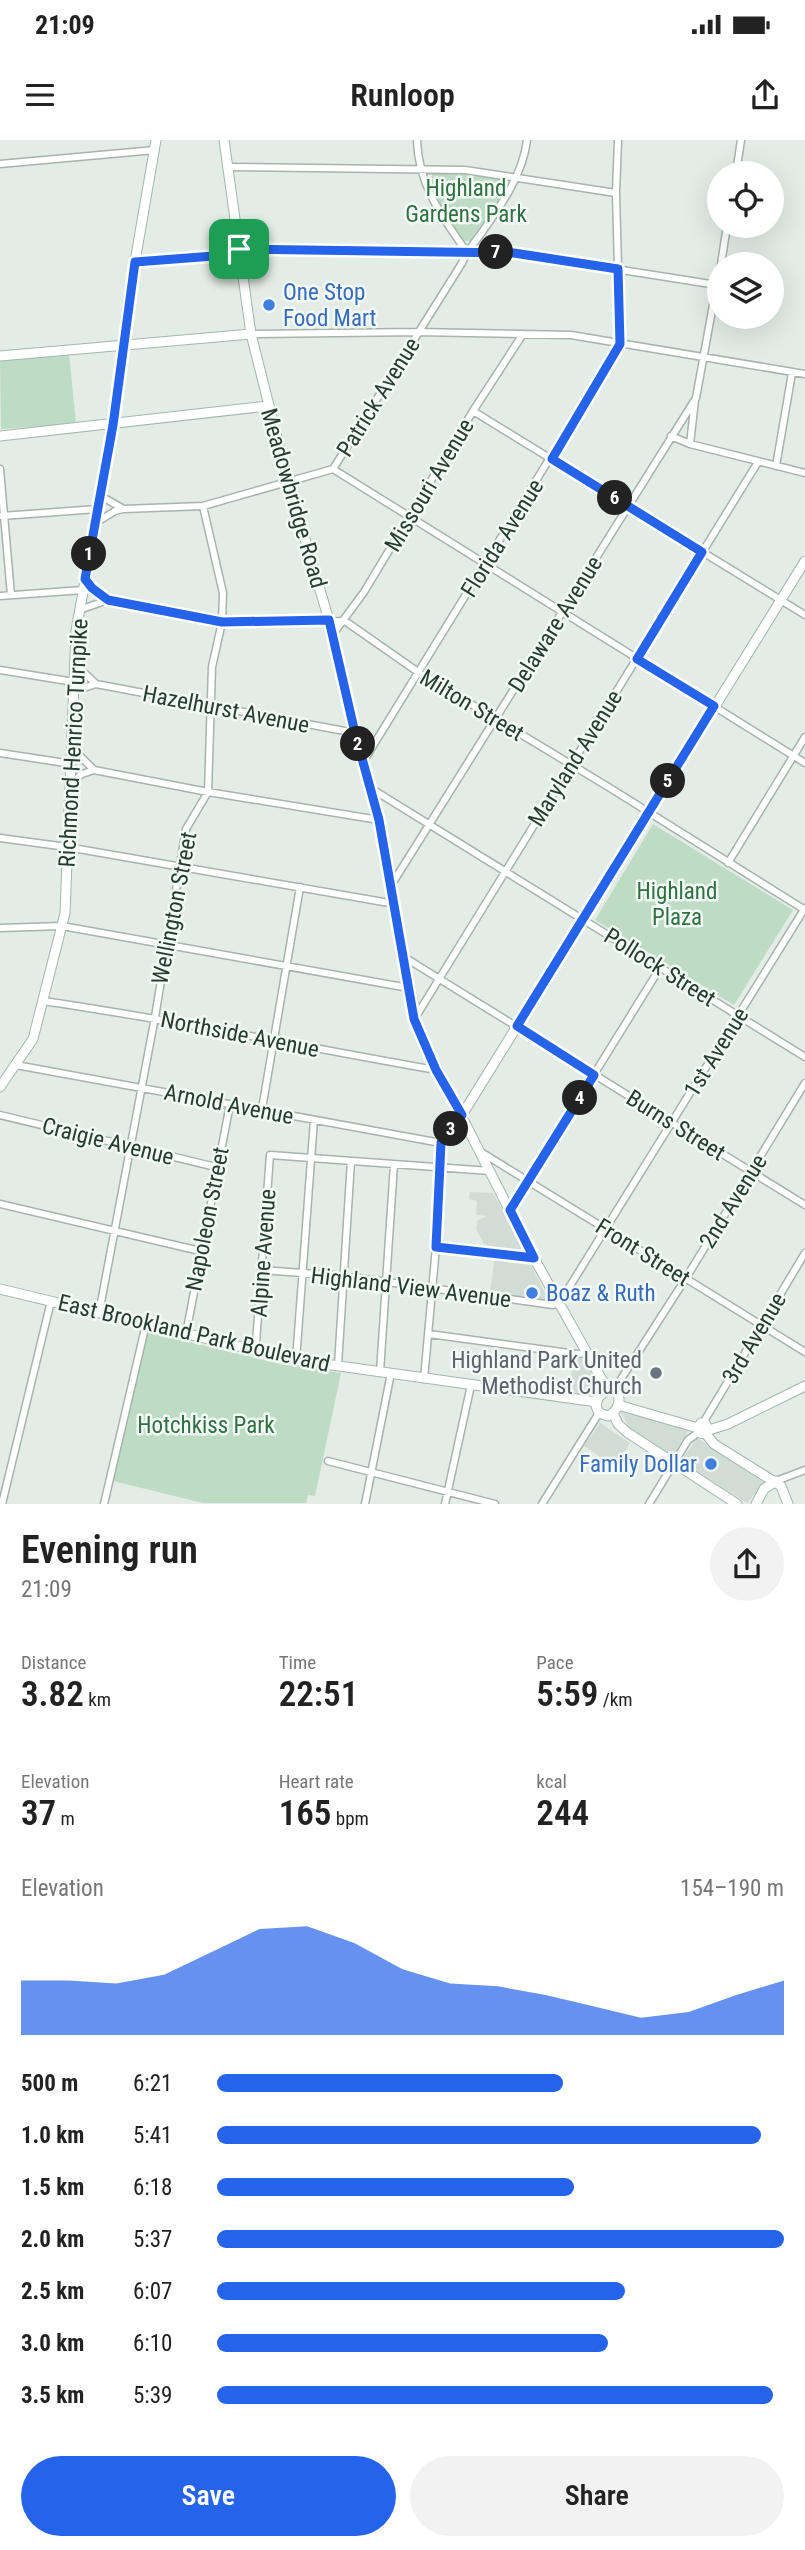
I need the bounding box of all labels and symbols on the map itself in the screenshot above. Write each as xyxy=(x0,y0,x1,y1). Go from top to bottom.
park label: Highland Gardens Park xyxy=(405,175,527,228)
pin xyxy=(209,219,269,279)
pin: 7 xyxy=(478,234,514,270)
place label: One Stop Food Mart xyxy=(283,279,376,332)
marker: One Stop Food Mart xyxy=(261,297,277,313)
street label: Patrick Avenue xyxy=(331,333,426,462)
street label: Meadowbridge Road xyxy=(255,405,332,591)
street label: Missouri Avenue xyxy=(379,414,480,557)
street label: Florida Avenue xyxy=(455,474,549,602)
pin: 6 xyxy=(598,480,632,516)
pin: 1 xyxy=(72,536,106,572)
street label: Delaware Avenue xyxy=(503,551,608,697)
street label: Richmond Henrico Turnpike xyxy=(53,618,93,868)
street label: Milton Street xyxy=(415,664,529,747)
street label: Hazelhurst Avenue xyxy=(140,680,312,739)
street label: Maryland Avenue xyxy=(523,685,628,831)
pin: 2 xyxy=(340,726,376,762)
pin: 5 xyxy=(650,764,686,798)
street label: Wellington Street xyxy=(146,830,203,987)
park label: Highland Plaza xyxy=(637,878,717,931)
street label: Pollock Street xyxy=(599,922,720,1012)
street label: 1st Avenue xyxy=(678,1003,754,1102)
street label: Northside Avenue xyxy=(158,1006,321,1063)
street label: Arnold Avenue xyxy=(162,1079,296,1130)
pin: 4 xyxy=(562,1080,598,1116)
street label: Burns Street xyxy=(621,1084,730,1166)
street label: Craigie Avenue xyxy=(39,1112,177,1171)
pin: 3 xyxy=(434,1112,468,1146)
street label: Napoleon Street xyxy=(180,1145,235,1293)
street label: 2nd Avenue xyxy=(694,1149,773,1253)
street label: Alpine Avenue xyxy=(246,1188,281,1318)
street label: Front Street xyxy=(591,1213,695,1292)
street label: Highland View Avenue xyxy=(309,1262,513,1313)
place label: Boaz & Ruth xyxy=(546,1280,656,1307)
marker: Boaz & Ruth xyxy=(524,1285,540,1301)
street label: 3rd Avenue xyxy=(717,1288,792,1389)
street label: East Brookland Park Boulevard xyxy=(55,1289,332,1378)
place label: Highland Park United Methodist Church xyxy=(451,1347,642,1400)
marker: Highland Park United Methodist Church xyxy=(648,1365,664,1381)
park label: Hotchkiss Park xyxy=(137,1412,275,1439)
place label: Family Dollar xyxy=(579,1451,697,1478)
marker: Family Dollar xyxy=(703,1456,719,1472)

